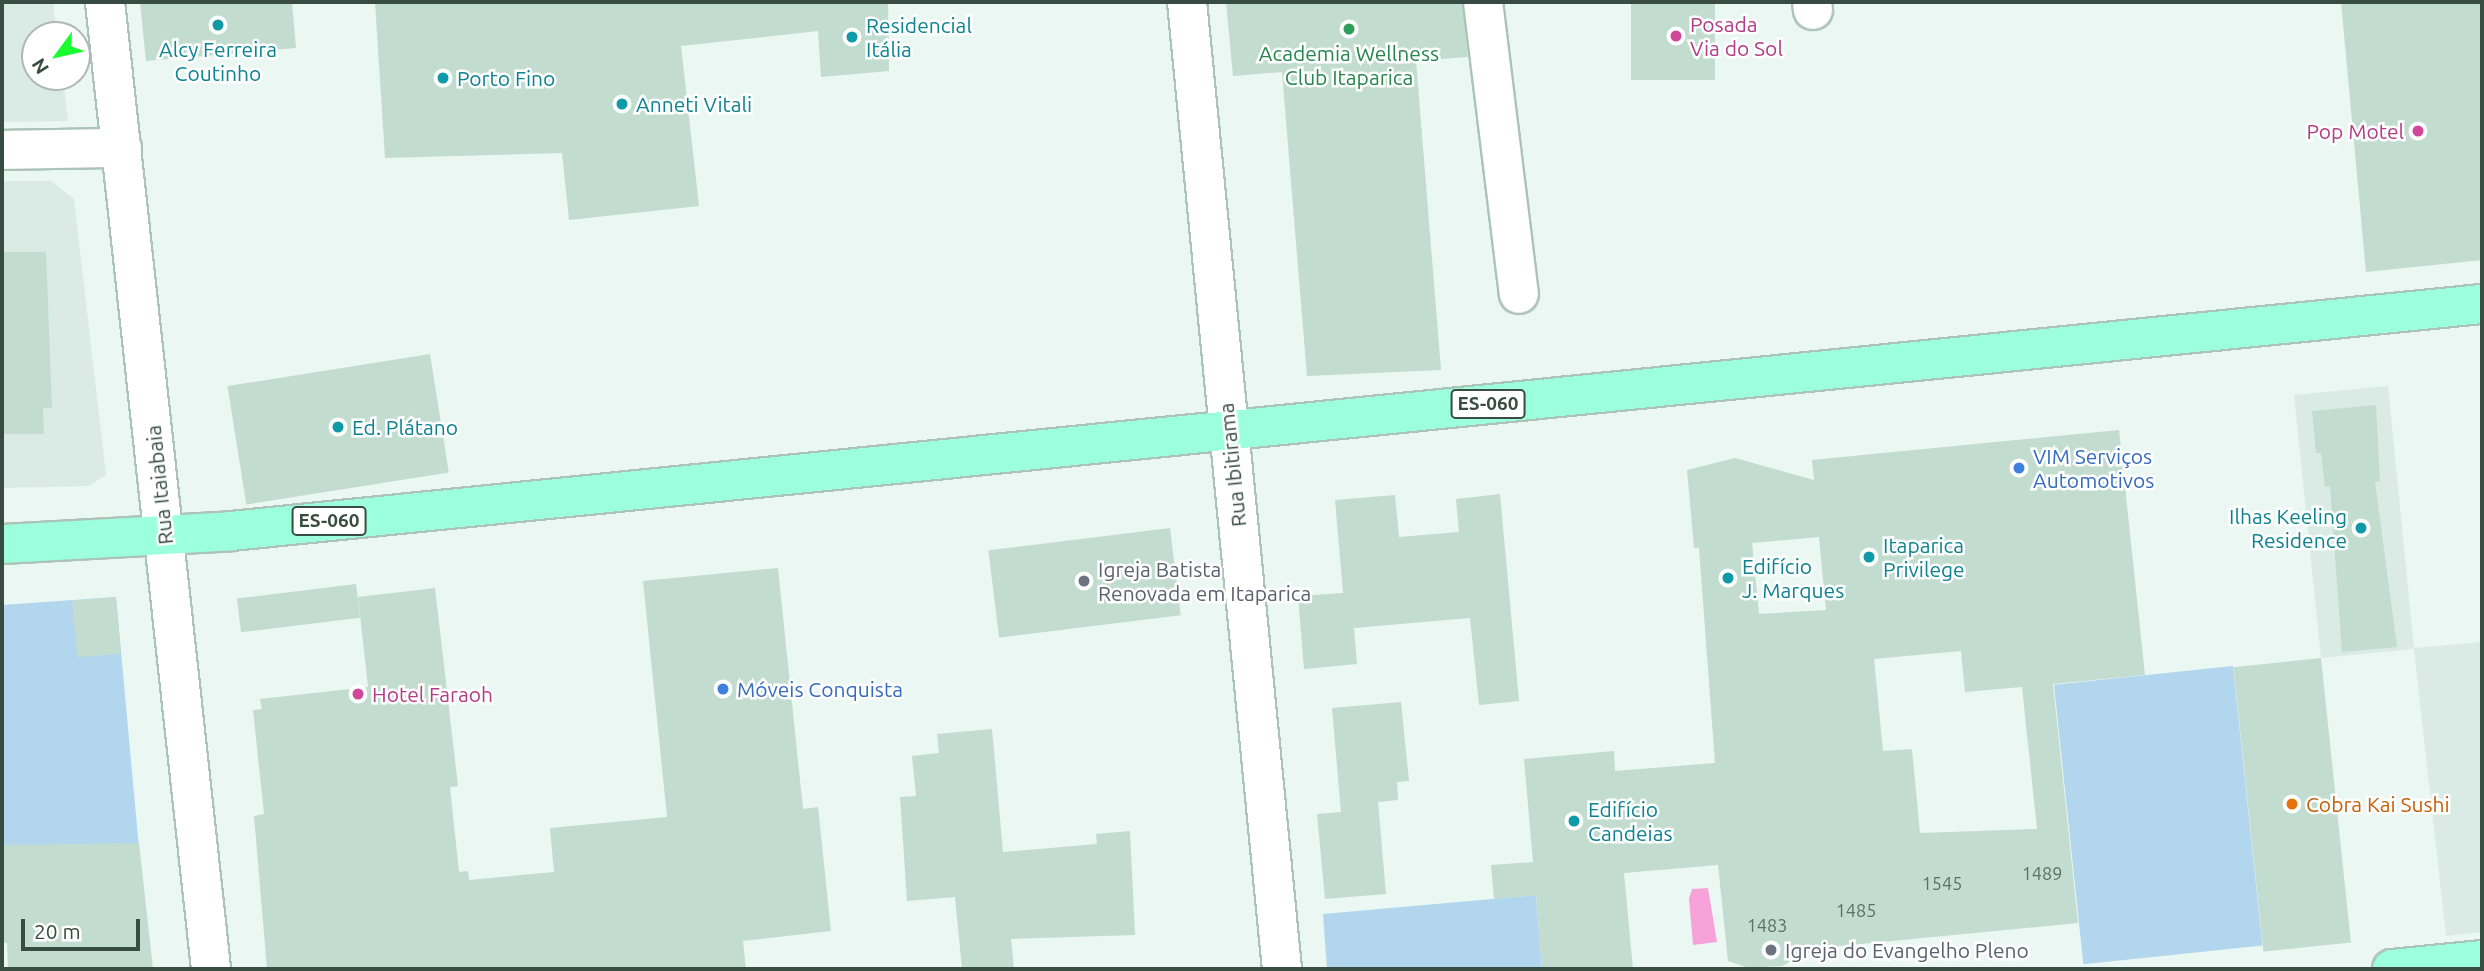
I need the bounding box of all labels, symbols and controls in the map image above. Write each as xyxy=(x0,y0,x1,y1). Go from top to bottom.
place label: Posada Via do Sol xyxy=(1690,11,1783,61)
place label: Residencial Itália xyxy=(866,12,972,62)
marker: Alcy Ferreira Coutinho xyxy=(210,17,226,33)
north arrow xyxy=(21,21,91,91)
marker: Academia Wellness Club Itaparica xyxy=(1341,21,1357,37)
marker: Posada Via do Sol xyxy=(1668,28,1684,44)
marker: Residencial Itália xyxy=(844,29,860,45)
place label: Alcy Ferreira Coutinho xyxy=(159,36,277,86)
place label: Academia Wellness Club Itaparica xyxy=(1259,40,1439,90)
text: N xyxy=(27,54,53,78)
place label: Porto Fino xyxy=(457,65,555,91)
marker: Porto Fino xyxy=(435,70,451,86)
place label: Anneti Vitali xyxy=(636,91,752,117)
marker: Anneti Vitali xyxy=(614,96,630,112)
place label: Pop Motel xyxy=(2306,118,2404,144)
marker: Pop Motel xyxy=(2410,123,2426,139)
road number: ES-060 xyxy=(1450,388,1526,420)
street label: Rua Ibitirama xyxy=(1213,402,1251,528)
place label: Ed. Plátano xyxy=(352,414,458,440)
marker: Ed. Plátano xyxy=(330,419,346,435)
street label: Rua Itaiabaia xyxy=(140,424,178,546)
place label: VIM Serviços Automotivos xyxy=(2033,443,2154,493)
marker: VIM Serviços Automotivos xyxy=(2011,460,2027,476)
place label: Ilhas Keeling Residence xyxy=(2229,503,2347,553)
road number: ES-060 xyxy=(290,506,368,536)
marker: Ilhas Keeling Residence xyxy=(2353,520,2369,536)
place label: Itaparica Privilege xyxy=(1883,532,1965,582)
marker: Itaparica Privilege xyxy=(1861,549,1877,565)
place label: Edifício J. Marques xyxy=(1742,553,1844,603)
place label: Igreja Batista Renovada em Itaparica xyxy=(1098,556,1311,606)
marker: Edifício J. Marques xyxy=(1720,570,1736,586)
marker: Igreja Batista Renovada em Itaparica xyxy=(1076,573,1092,589)
place label: Móveis Conquista xyxy=(737,676,903,702)
place label: Hotel Faraoh xyxy=(372,681,493,707)
marker: Móveis Conquista xyxy=(715,681,731,697)
marker: Hotel Faraoh xyxy=(350,686,366,702)
place label: Cobra Kai Sushi xyxy=(2306,791,2450,817)
place label: Edifício Candeias xyxy=(1588,796,1673,846)
marker: Cobra Kai Sushi xyxy=(2284,796,2300,812)
marker: Edifício Candeias xyxy=(1566,813,1582,829)
house number: 1489 xyxy=(2022,862,2062,884)
house number: 1545 xyxy=(1922,872,1962,894)
house number: 1485 xyxy=(1836,899,1876,921)
scale bar xyxy=(24,904,144,948)
house number: 1483 xyxy=(1747,914,1787,936)
text: 20 m xyxy=(34,919,81,943)
place label: Igreja do Evangelho Pleno xyxy=(1785,937,2029,963)
marker: Igreja do Evangelho Pleno xyxy=(1763,942,1779,958)

